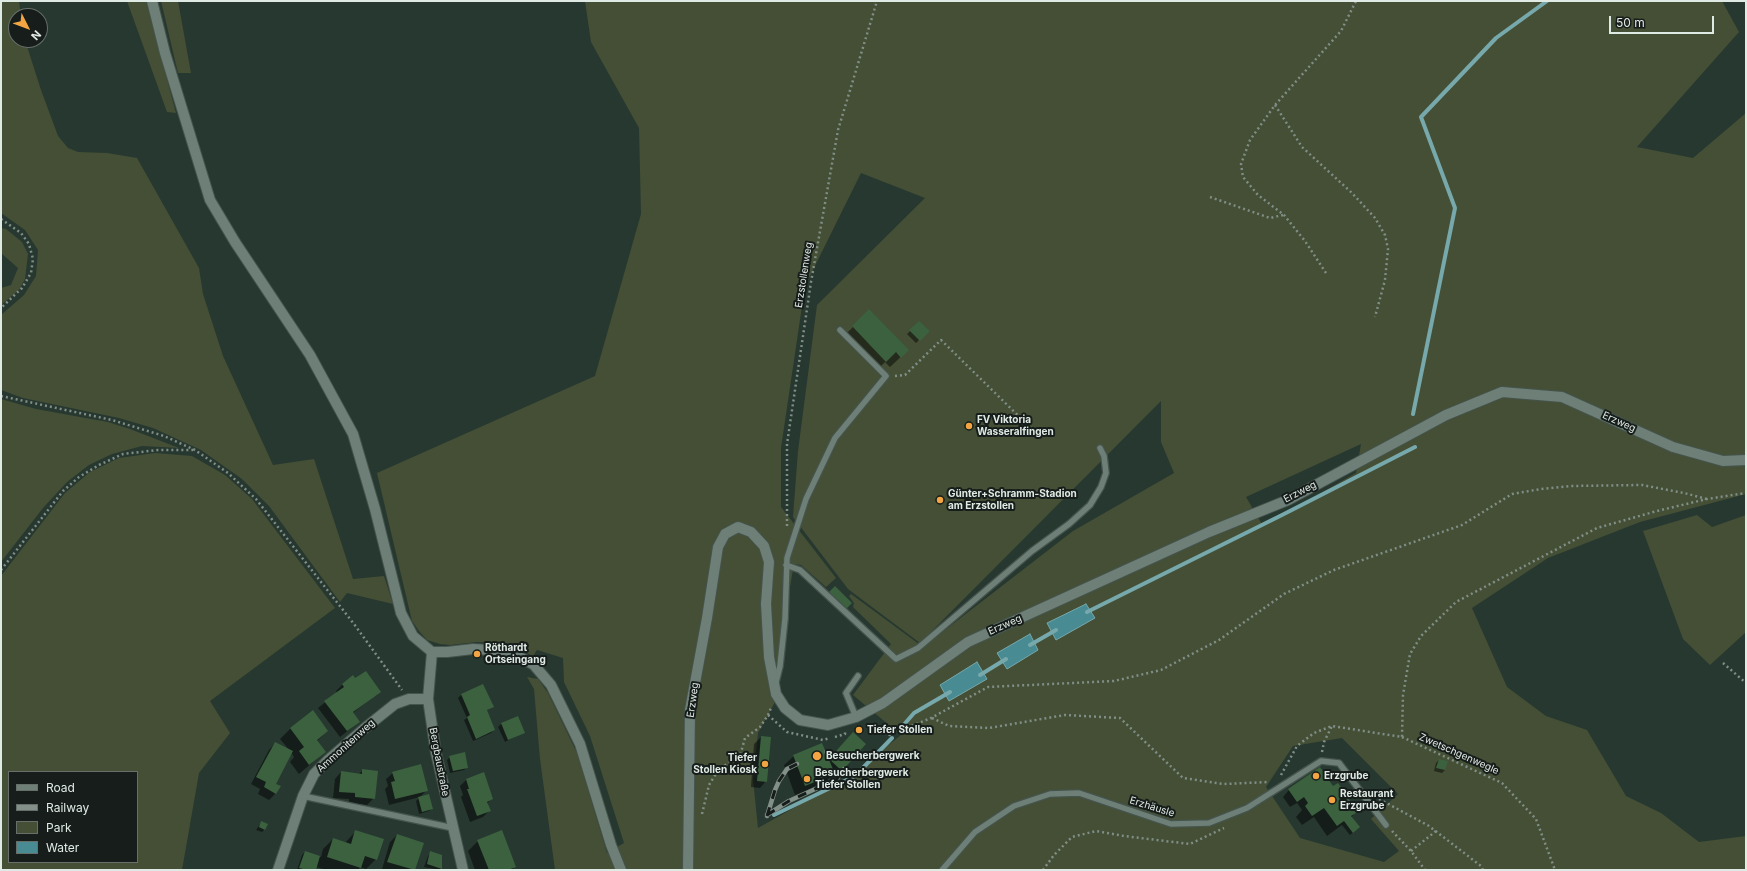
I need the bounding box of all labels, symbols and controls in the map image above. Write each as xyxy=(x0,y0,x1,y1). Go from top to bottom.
north arrow xyxy=(8,8,48,48)
scale bar xyxy=(1611,8,1716,34)
text: 50 m xyxy=(1616,15,1645,30)
text: N xyxy=(28,28,44,43)
street label: Erzstollenweg xyxy=(793,241,815,309)
street label: Erzweg xyxy=(1600,409,1638,435)
place label: FV Viktoria Wasseralfingen xyxy=(977,414,1054,438)
marker: FV Viktoria Wasseralfingen xyxy=(964,421,974,431)
street label: Erzweg xyxy=(1282,479,1318,505)
place label: Günter+Schramm-Stadion am Erzstollen xyxy=(948,488,1077,512)
marker: Günter+Schramm-Stadion am Erzstollen xyxy=(935,495,945,505)
street label: Erzweg xyxy=(986,612,1024,638)
place label: Röthardt Ortseingang xyxy=(485,642,546,666)
marker: Röthardt Ortseingang xyxy=(472,649,482,659)
street label: Erzweg xyxy=(685,682,701,718)
street label: Ammonitenweg xyxy=(315,717,377,775)
place label: Tiefer Stollen xyxy=(867,724,932,736)
marker: Tiefer Stollen xyxy=(854,725,864,735)
street label: Bergbaustraße xyxy=(426,727,452,797)
street label: Zwetschgenwegle xyxy=(1417,731,1501,777)
marker: Besucherbergwerk xyxy=(811,750,823,762)
place label: Besucherbergwerk xyxy=(826,750,919,762)
place label: Tiefer Stollen Kiosk xyxy=(693,752,757,776)
marker: Tiefer Stollen Kiosk xyxy=(760,759,770,769)
place label: Besucherbergwerk Tiefer Stollen xyxy=(815,767,908,790)
place label: Erzgrube xyxy=(1324,770,1369,782)
legend xyxy=(8,771,138,863)
marker: Erzgrube xyxy=(1311,771,1321,781)
marker: Besucherbergwerk Tiefer Stollen xyxy=(802,774,812,784)
text: Road xyxy=(46,780,75,795)
place label: Restaurant Erzgrube xyxy=(1340,788,1393,812)
street label: Erzhäusle xyxy=(1128,794,1176,820)
marker: Restaurant Erzgrube xyxy=(1327,795,1337,805)
text: Railway xyxy=(46,800,89,815)
text: Park xyxy=(46,820,72,835)
text: Water xyxy=(46,840,79,855)

